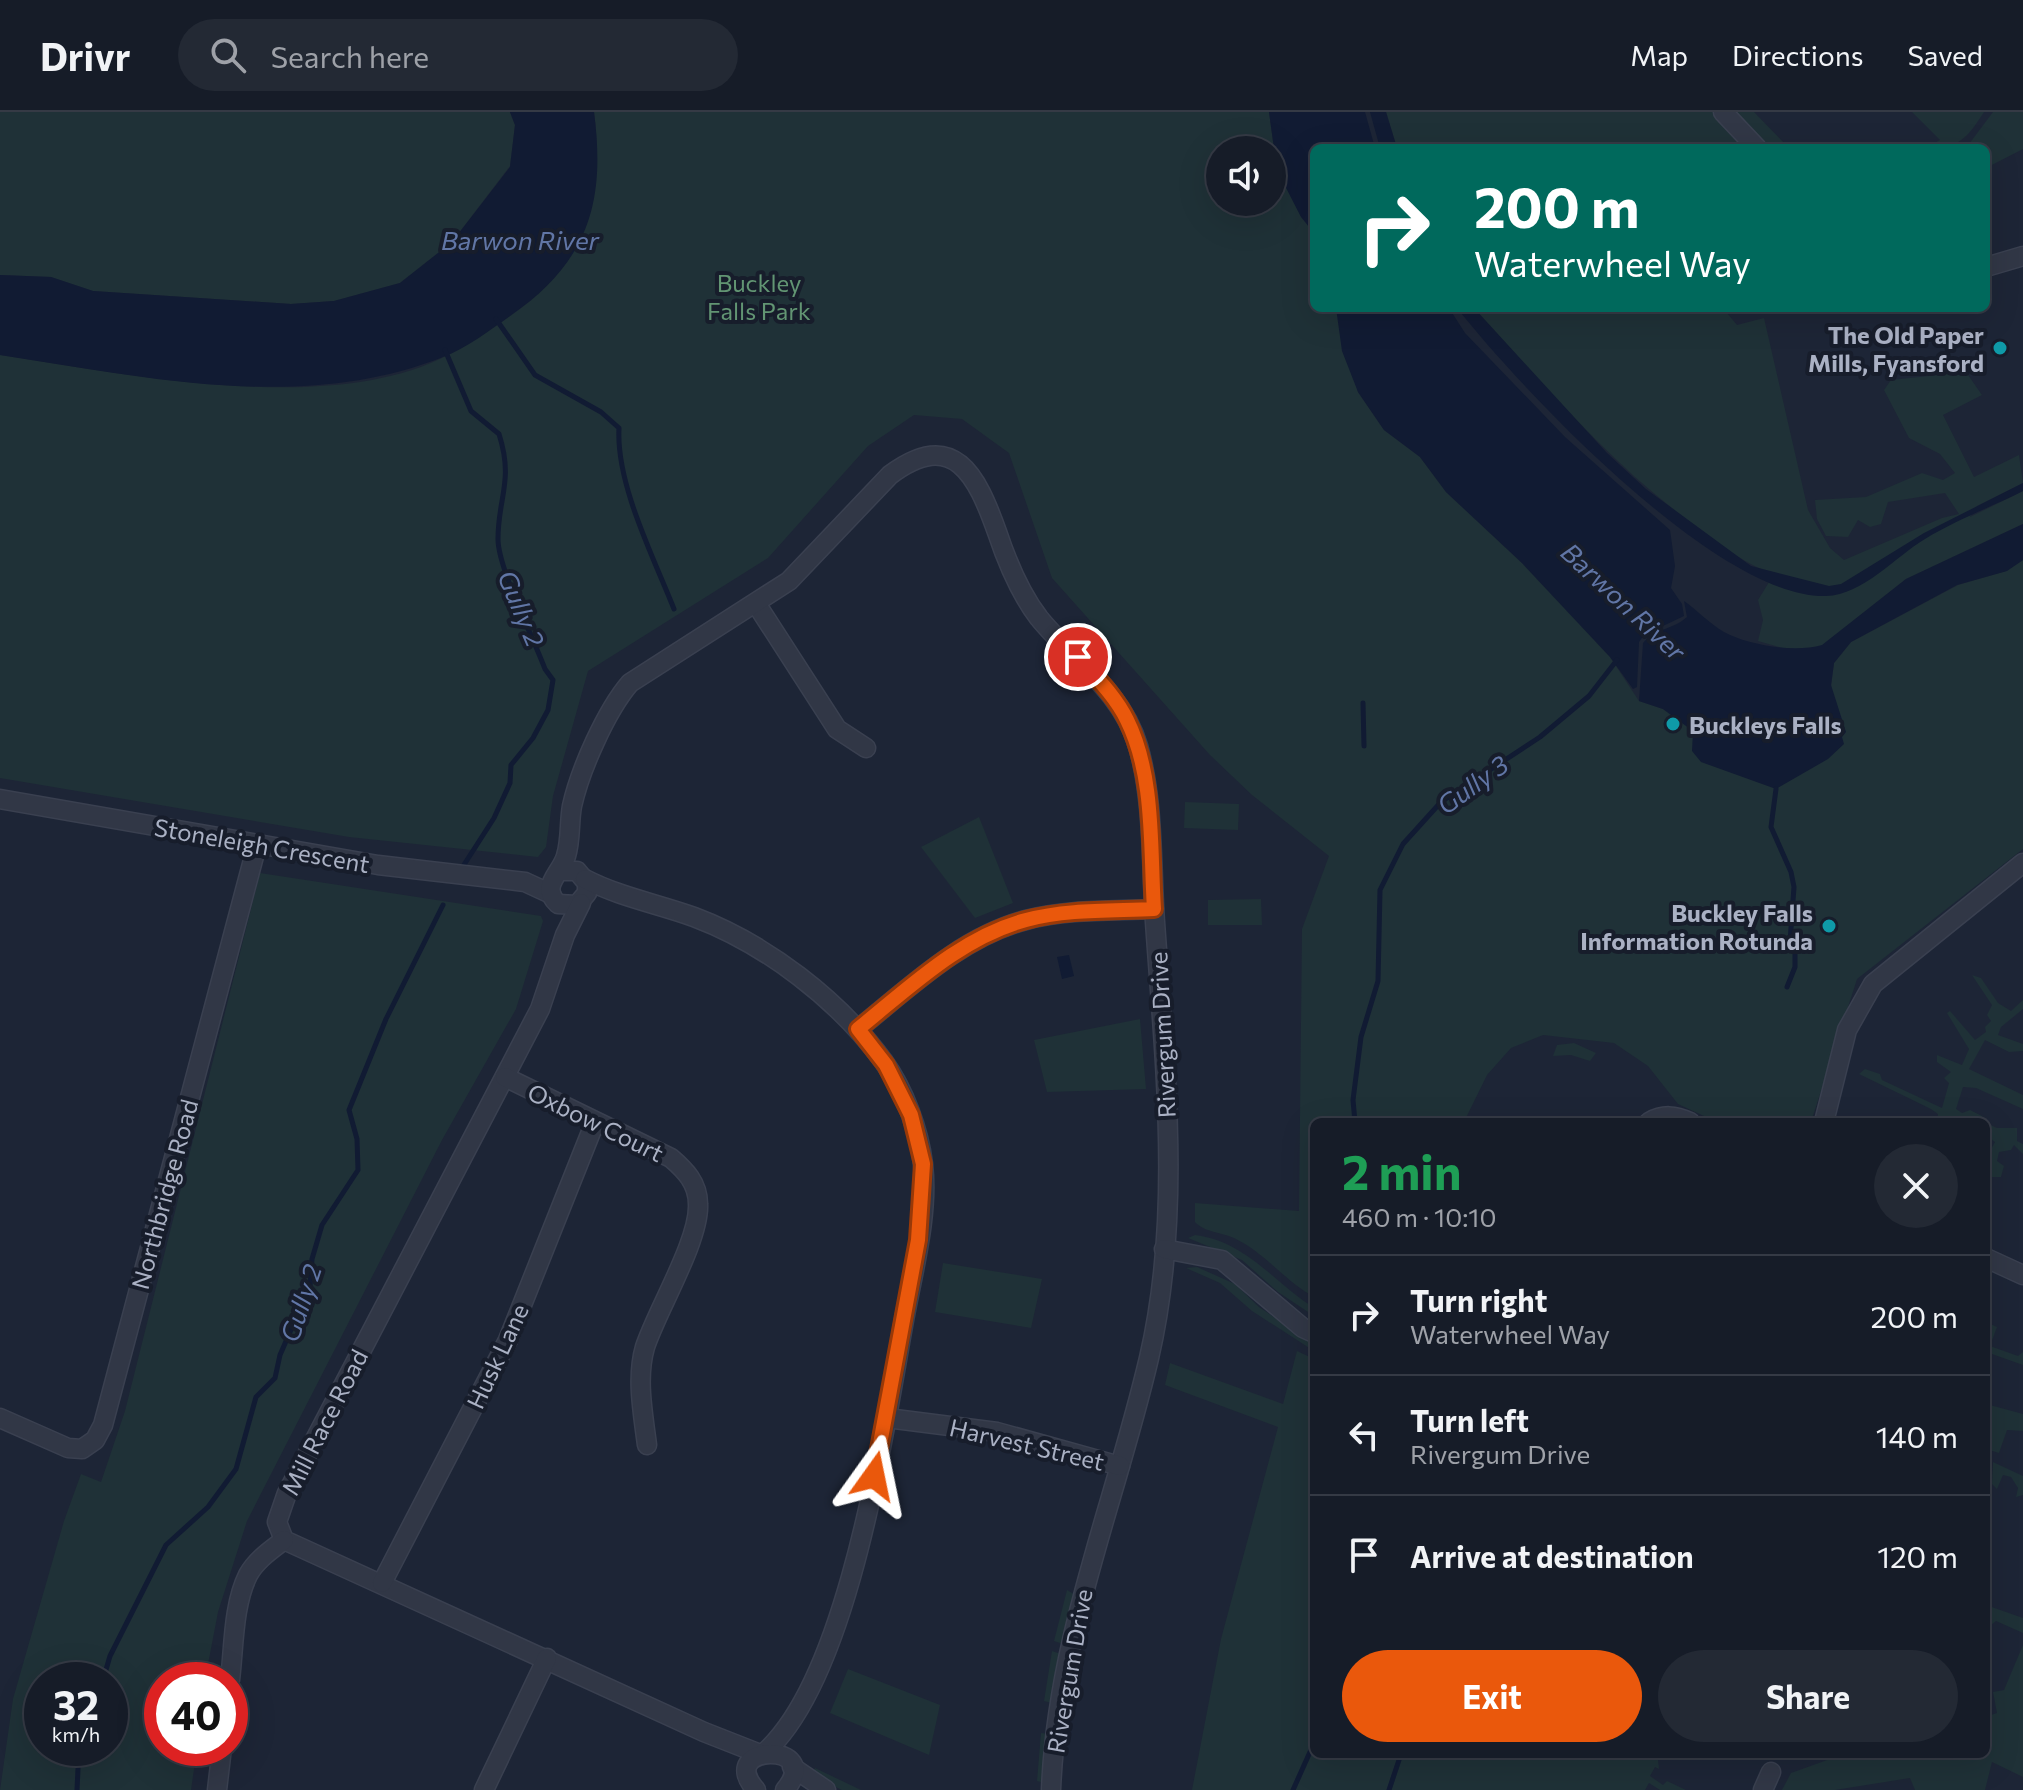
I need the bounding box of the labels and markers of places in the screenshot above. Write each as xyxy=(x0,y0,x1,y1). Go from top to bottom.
place label: The Old Paper Mills, Fyansford xyxy=(1808,320,1984,377)
marker: The Old Paper Mills, Fyansford xyxy=(1991,339,2009,357)
pin xyxy=(1044,623,1112,691)
place label: Buckleys Falls xyxy=(1689,710,1842,739)
marker: Buckleys Falls xyxy=(1664,715,1682,733)
place label: Buckley Falls Information Rotunda xyxy=(1580,898,1813,955)
marker: Buckley Falls Information Rotunda xyxy=(1820,917,1838,935)

